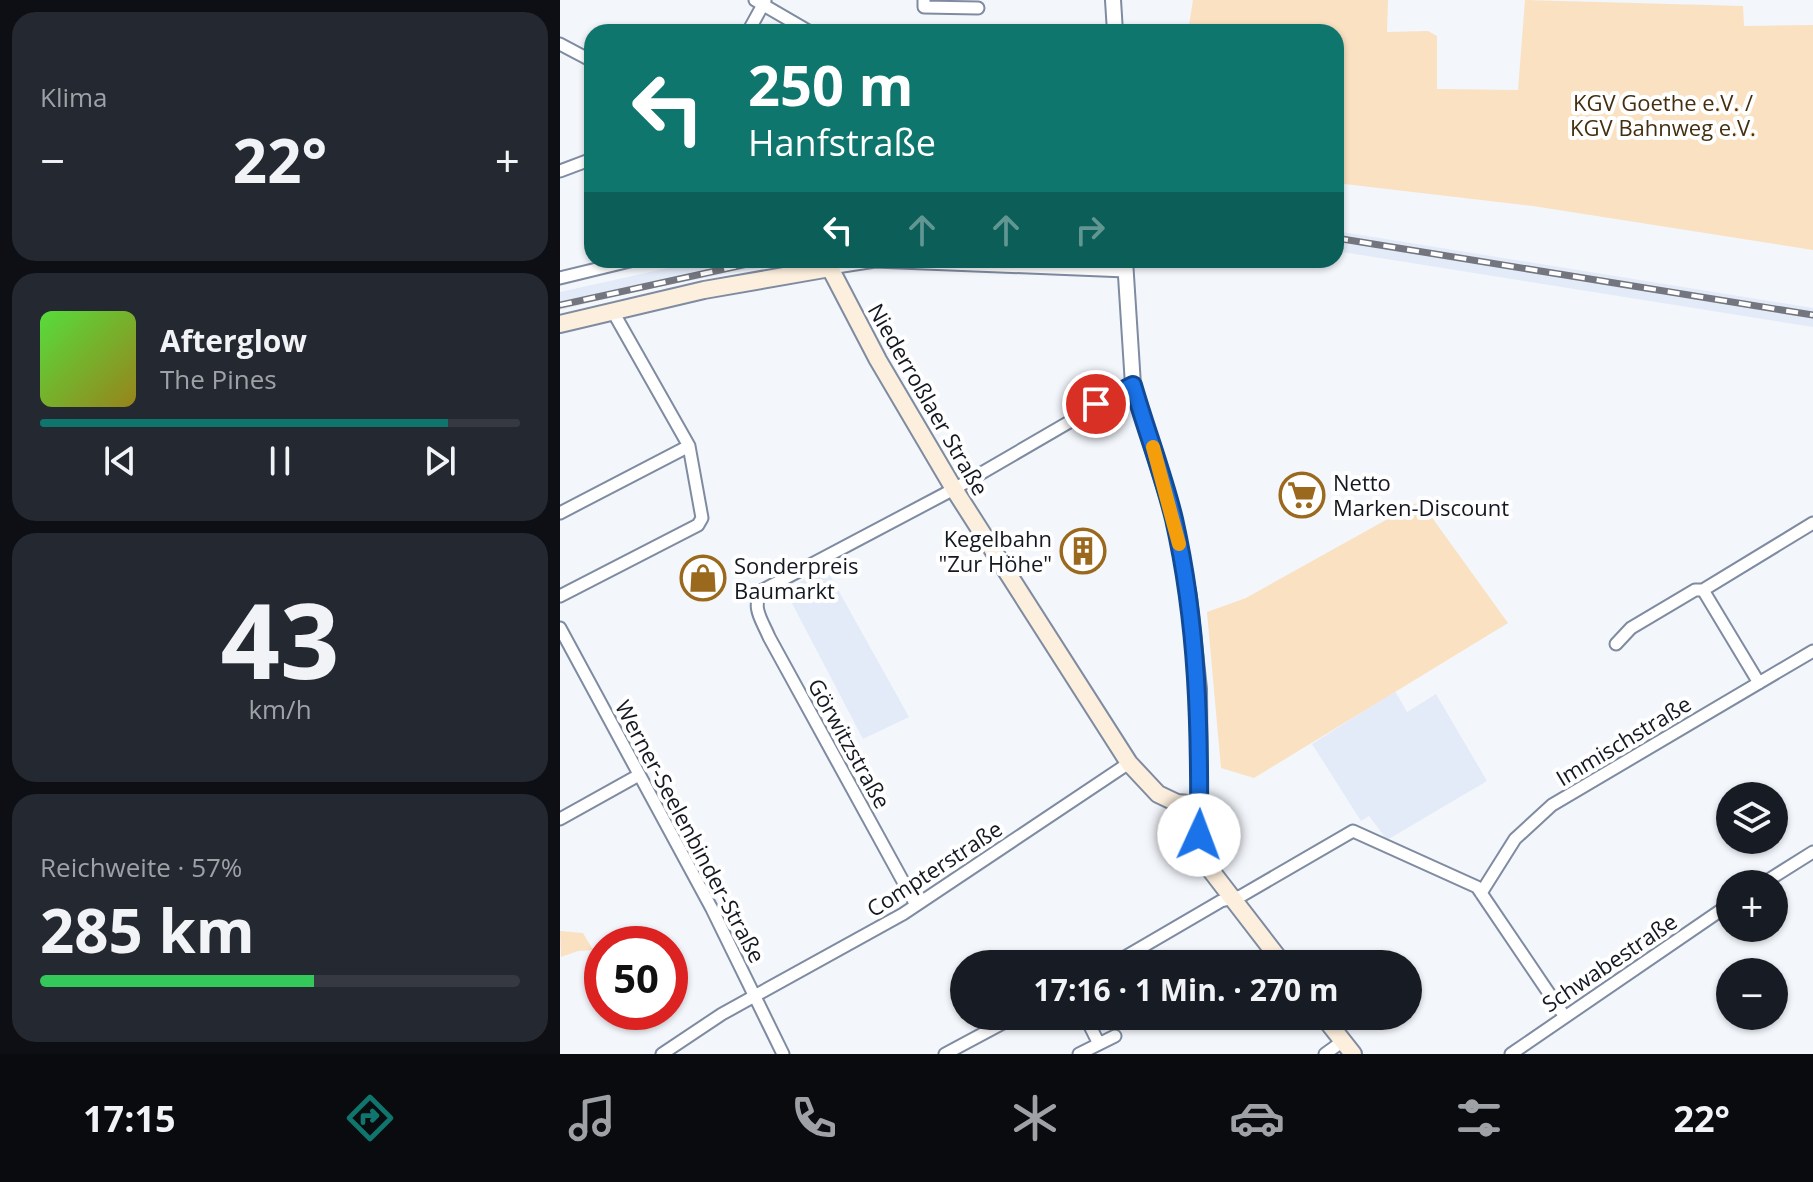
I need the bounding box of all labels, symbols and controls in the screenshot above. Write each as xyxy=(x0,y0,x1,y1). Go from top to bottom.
text: 250 m xyxy=(748,46,914,122)
icon: left xyxy=(616,56,720,160)
text: Klima xyxy=(40,79,108,115)
park label: KGV Goethe e.V. / KGV Bahnweg e.V. xyxy=(1570,87,1756,142)
text: Hanfstraße xyxy=(748,118,936,167)
text: 22° xyxy=(233,119,327,201)
text: − xyxy=(40,130,65,190)
text: + xyxy=(495,130,520,190)
icon: left xyxy=(816,208,860,252)
icon: ahead xyxy=(900,208,944,252)
icon: ahead xyxy=(984,208,1028,252)
icon: right xyxy=(1068,208,1112,252)
street label: Niederroßlaer Straße xyxy=(862,297,996,501)
text: Afterglow xyxy=(160,320,307,361)
text: The Pines xyxy=(160,361,277,397)
pin xyxy=(1062,370,1130,438)
icon: arrive xyxy=(1074,382,1118,426)
icon: previous xyxy=(98,439,142,483)
icon: pause xyxy=(258,439,302,483)
icon: next xyxy=(418,439,462,483)
place label: Netto Marken-Discount xyxy=(1333,467,1509,522)
supermarket icon: Netto Marken-Discount xyxy=(1278,471,1326,519)
place label: Kegelbahn "Zur Höhe" xyxy=(938,523,1052,578)
building icon: Kegelbahn "Zur Höhe" xyxy=(1059,527,1107,575)
place label: Sonderpreis Baumarkt xyxy=(734,550,858,605)
shop icon: Sonderpreis Baumarkt xyxy=(679,554,727,602)
text: 43 xyxy=(221,568,339,709)
street label: Görwitzstraße xyxy=(802,673,898,813)
street label: Immischstraße xyxy=(1550,688,1696,792)
text: km/h xyxy=(248,691,312,727)
street label: Werner-Seelenbinder-Straße xyxy=(609,694,773,968)
map controls xyxy=(1716,782,1788,1030)
button: layers xyxy=(1716,782,1788,854)
position arrow xyxy=(1157,793,1241,877)
street label: Compterstraße xyxy=(861,813,1007,923)
text: Reichweite · 57% xyxy=(40,849,242,885)
button: + xyxy=(1716,870,1788,942)
text: 285 km xyxy=(40,889,255,971)
street label: Schwabestraße xyxy=(1536,906,1682,1018)
speed limit sign: 50 xyxy=(584,926,688,1030)
button: − xyxy=(1716,958,1788,1030)
text: 17:16 · 1 Min. · 270 m xyxy=(1034,969,1338,1010)
icon: directions xyxy=(342,1090,398,1146)
icon: music xyxy=(564,1090,620,1146)
icon: phone xyxy=(786,1090,842,1146)
icon: climate xyxy=(1007,1090,1063,1146)
icon: car xyxy=(1229,1090,1285,1146)
icon: filters xyxy=(1451,1090,1507,1146)
text: 17:15 xyxy=(83,1094,176,1143)
text: 22° xyxy=(1673,1094,1730,1143)

